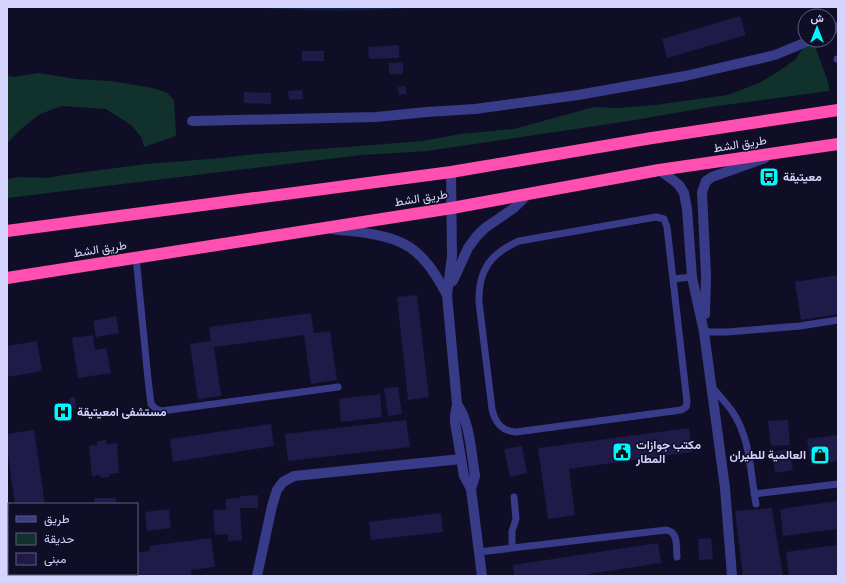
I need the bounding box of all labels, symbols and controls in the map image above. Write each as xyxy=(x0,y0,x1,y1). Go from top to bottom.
north arrow xyxy=(797,8,837,48)
text: ش xyxy=(810,11,824,25)
street label: طريق الشط xyxy=(712,132,768,156)
bus stop icon: معيتيقة xyxy=(758,166,780,188)
place label: معيتيقة xyxy=(783,169,822,184)
street label: طريق الشط xyxy=(393,186,449,210)
street label: طريق الشط xyxy=(72,237,128,261)
hospital icon: مستشفى امعيتيقة xyxy=(52,401,74,423)
place label: مستشفى امعيتيقة xyxy=(77,404,167,419)
place label: مكتب جوازات المطار xyxy=(635,437,701,467)
public building icon: مكتب جوازات المطار xyxy=(611,441,633,463)
shop icon: العالمية للطيران xyxy=(809,444,831,466)
place label: العالمية للطيران xyxy=(729,447,806,463)
legend xyxy=(8,503,138,575)
text: طريق xyxy=(44,511,70,527)
text: حديقة xyxy=(44,531,74,546)
text: مبنى xyxy=(44,551,66,567)

